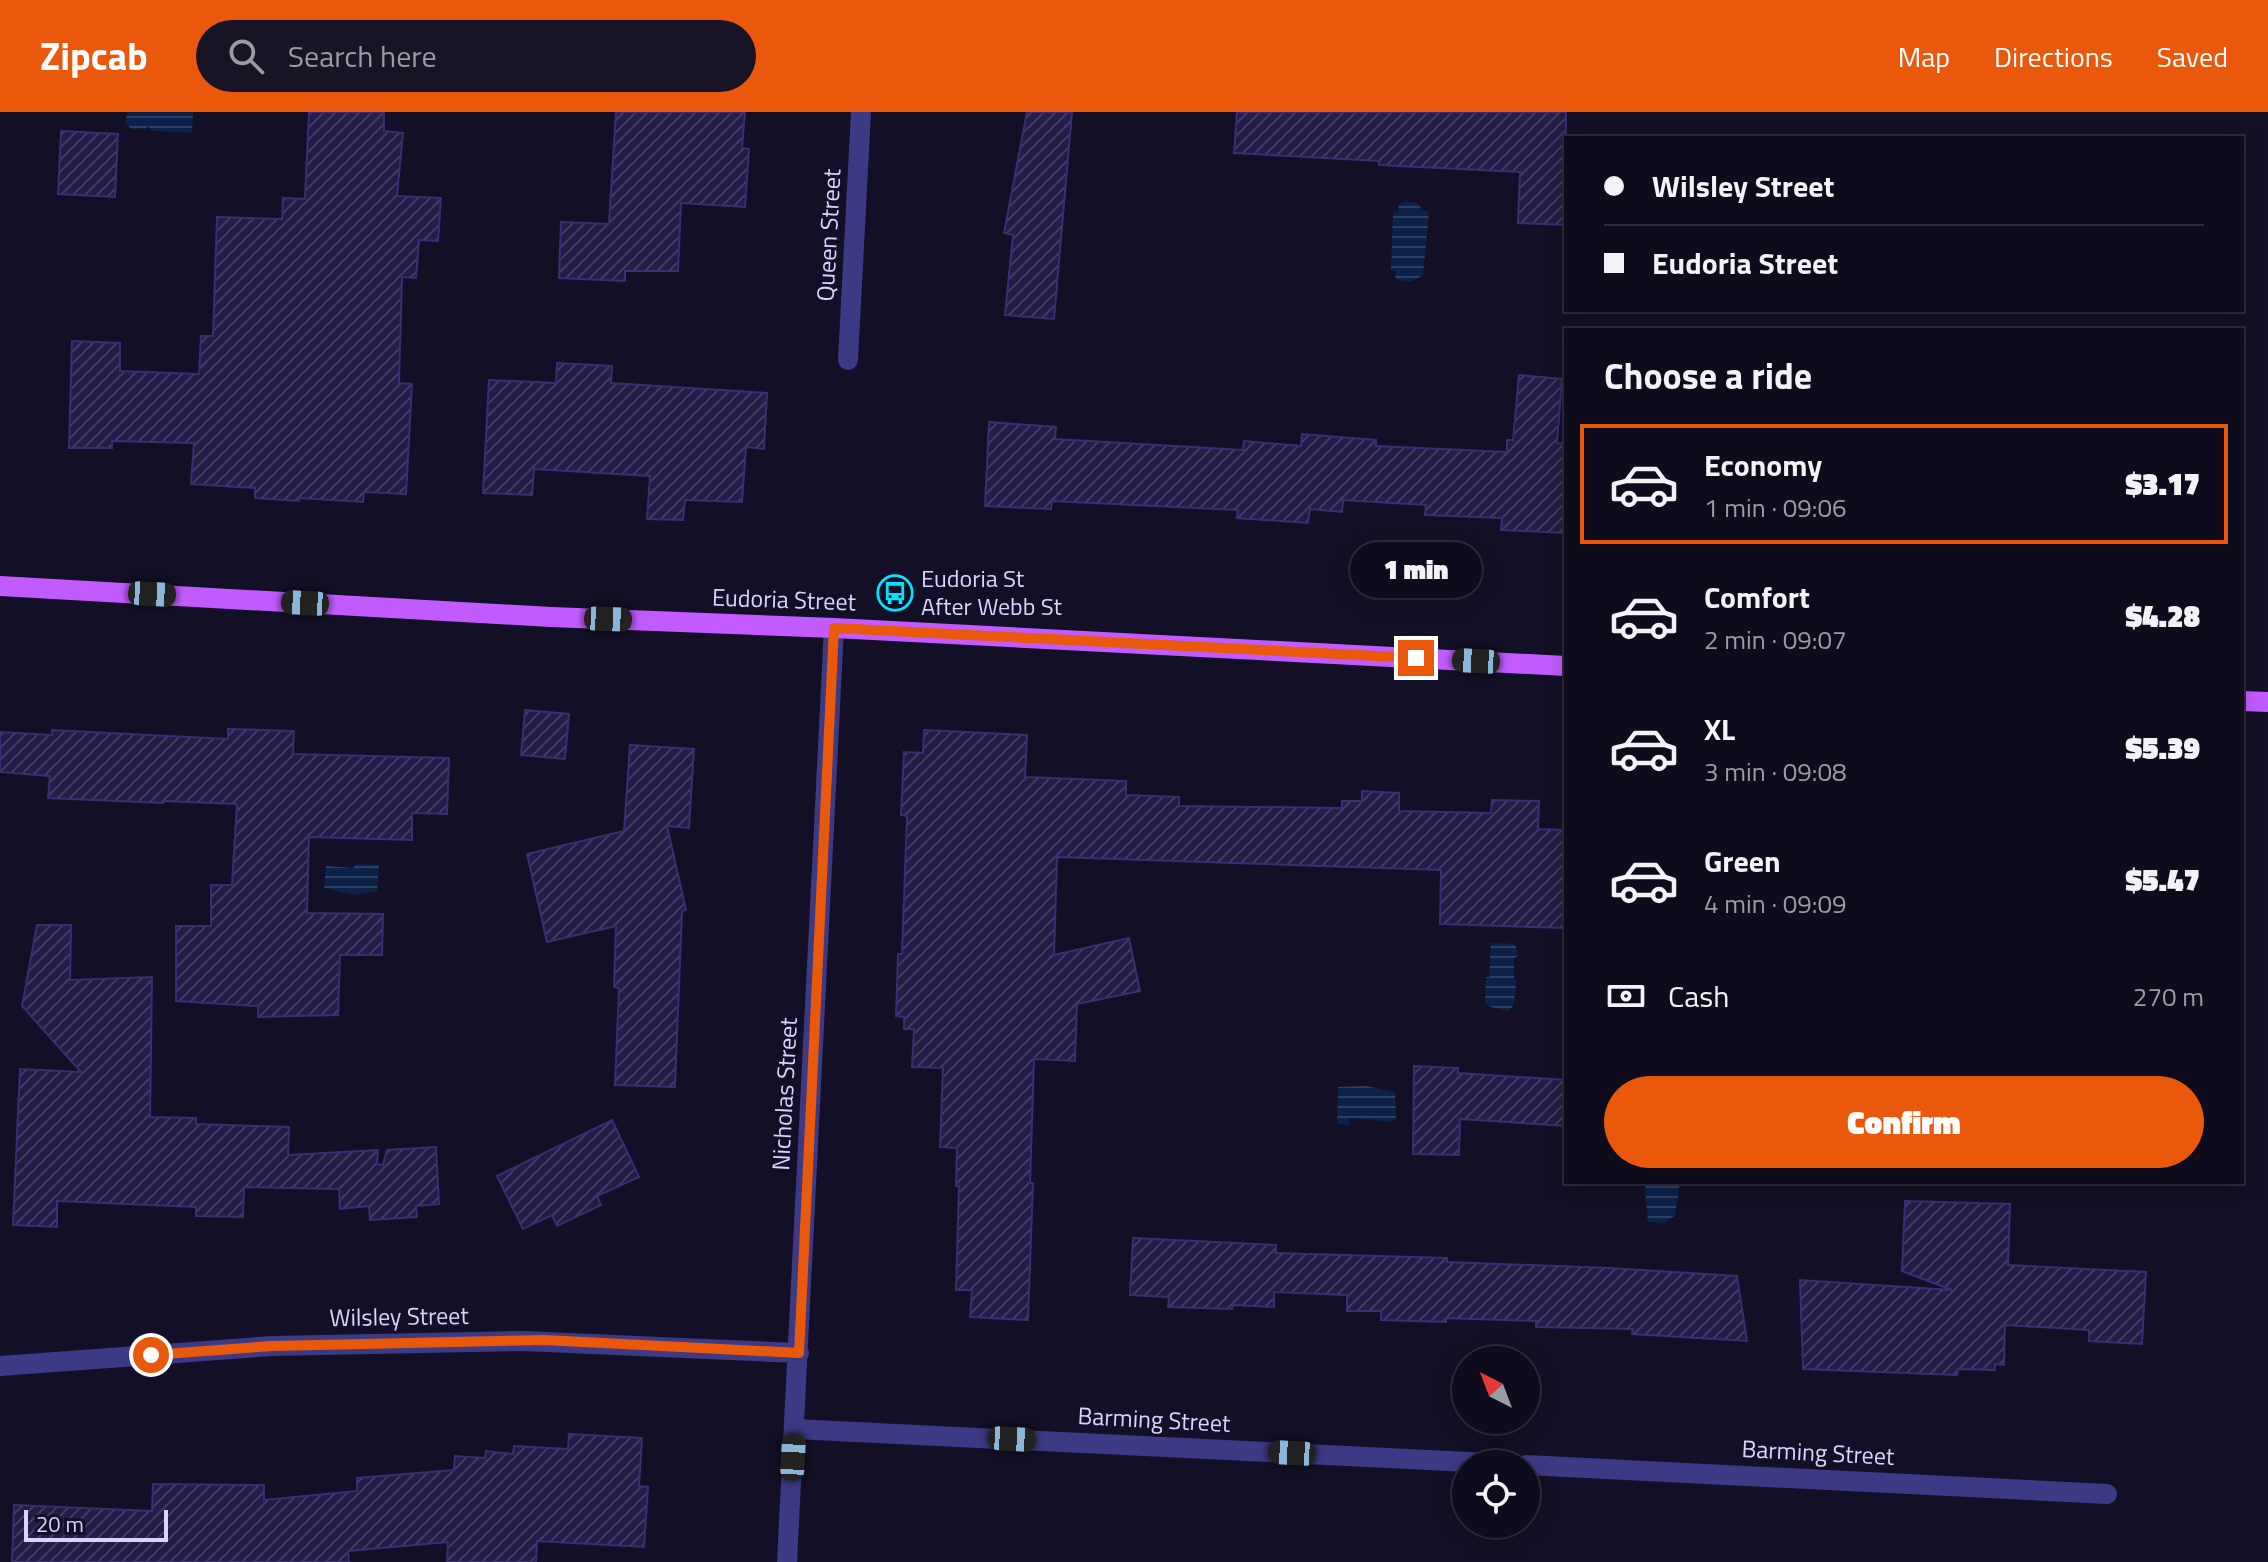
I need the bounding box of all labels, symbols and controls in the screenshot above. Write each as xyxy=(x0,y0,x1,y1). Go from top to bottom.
search box xyxy=(196,20,756,92)
text: Zipcab xyxy=(40,27,148,85)
text: Search here xyxy=(288,33,437,79)
icon: search xyxy=(224,34,268,78)
text: Map xyxy=(1898,35,1950,78)
text: Directions xyxy=(1994,35,2113,78)
text: Saved xyxy=(2157,35,2228,78)
text: Wilsley Street xyxy=(1652,163,1834,209)
street label: Queen Street xyxy=(807,167,849,302)
text: Eudoria Street xyxy=(1652,240,1838,286)
text: Choose a ride xyxy=(1604,348,1812,403)
text: Economy xyxy=(1704,442,1822,488)
icon: car xyxy=(1608,448,1680,520)
text: $3.17 xyxy=(2126,461,2200,507)
text: 1 min · 09:06 xyxy=(1704,488,1847,527)
callout: 1 min xyxy=(1350,542,1482,598)
text: 1 min xyxy=(1384,550,1448,589)
place label: Eudoria St After Webb St xyxy=(921,560,1062,624)
bus stop icon: Eudoria St After Webb St xyxy=(876,574,914,612)
text: Comfort xyxy=(1704,574,1810,620)
street label: Eudoria Street xyxy=(711,578,857,620)
icon: car xyxy=(1608,580,1680,652)
car xyxy=(127,581,177,607)
car xyxy=(280,590,330,616)
text: $4.28 xyxy=(2126,593,2200,639)
car xyxy=(584,606,632,632)
text: 2 min · 09:07 xyxy=(1704,620,1847,659)
route end xyxy=(1398,640,1434,676)
car xyxy=(1451,648,1501,674)
text: XL xyxy=(1704,706,1735,752)
icon: car xyxy=(1608,712,1680,784)
text: $5.39 xyxy=(2126,725,2200,771)
text: 3 min · 09:08 xyxy=(1704,752,1847,791)
text: Green xyxy=(1704,838,1781,884)
icon: car xyxy=(1608,844,1680,916)
text: $5.47 xyxy=(2126,857,2200,903)
text: 4 min · 09:09 xyxy=(1704,884,1847,923)
text: Cash xyxy=(1668,973,1729,1019)
icon: cash xyxy=(1604,974,1648,1018)
text: 270 m xyxy=(2133,977,2204,1016)
street label: Nicholas Street xyxy=(762,1016,806,1171)
button: Confirm xyxy=(1604,1076,2204,1168)
street label: Wilsley Street xyxy=(329,1297,470,1335)
route start xyxy=(133,1337,169,1373)
north arrow xyxy=(1452,1346,1540,1434)
map controls xyxy=(1452,1346,1540,1538)
street label: Barming Street xyxy=(1077,1397,1232,1441)
car xyxy=(987,1426,1037,1452)
street label: Barming Street xyxy=(1741,1430,1896,1474)
car xyxy=(780,1432,806,1482)
car xyxy=(1267,1440,1317,1466)
button: locate xyxy=(1452,1450,1540,1538)
scale bar xyxy=(24,1506,168,1542)
text: 20 m xyxy=(36,1507,84,1541)

